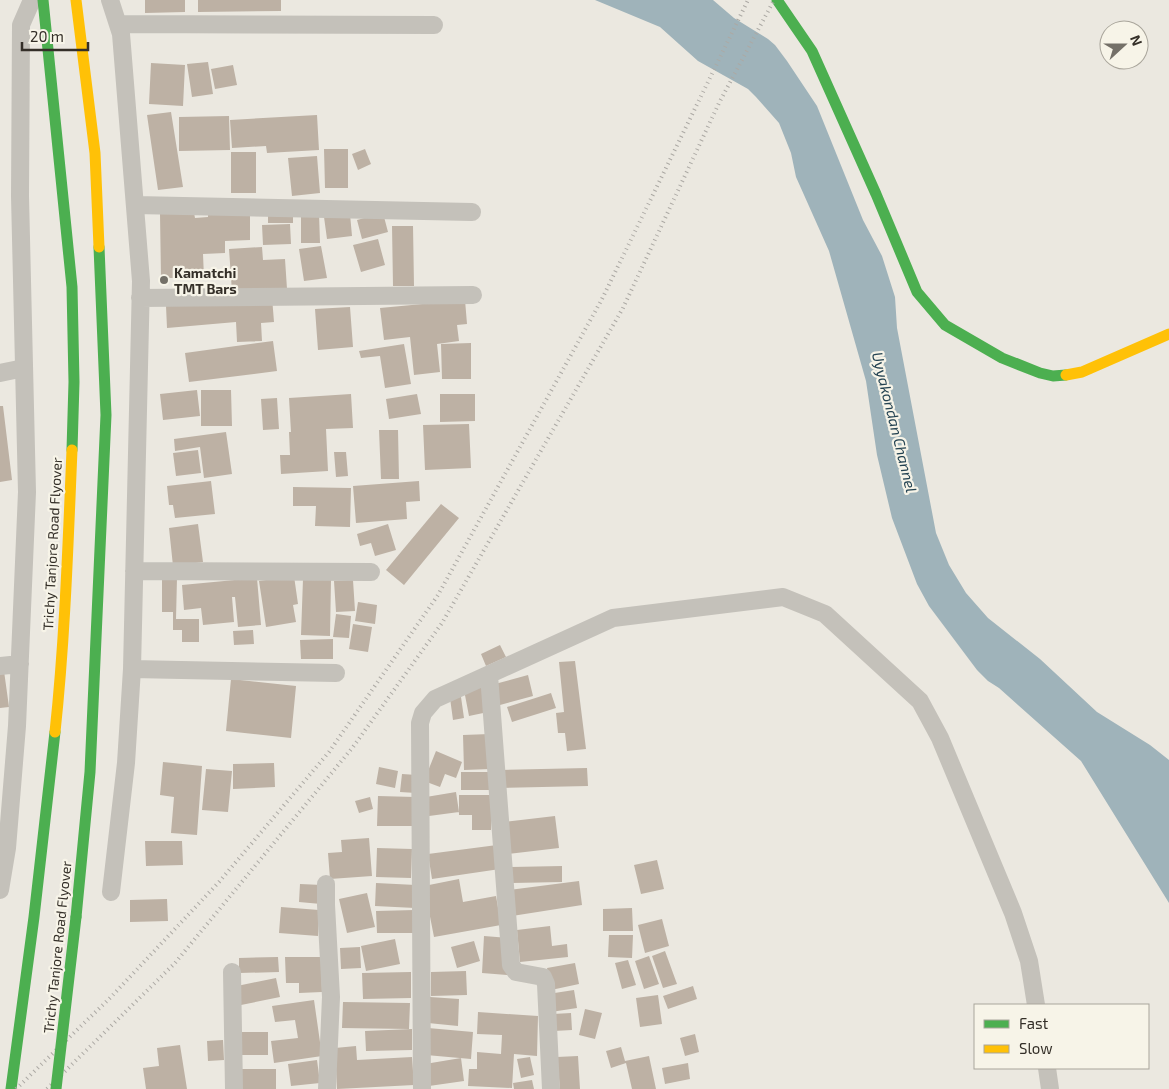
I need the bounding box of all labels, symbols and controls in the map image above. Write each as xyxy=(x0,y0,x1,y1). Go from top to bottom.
scale bar xyxy=(22,20,89,52)
north arrow xyxy=(1099,20,1149,70)
text: 20 m xyxy=(30,27,64,45)
text: N xyxy=(1127,32,1146,48)
place label: Kamatchi TMT Bars xyxy=(174,264,237,297)
marker: Kamatchi TMT Bars xyxy=(158,274,170,286)
water label: Uyyakondan Channel xyxy=(868,350,921,494)
street label: Trichy Tanjore Road Flyover xyxy=(39,457,65,631)
street label: Trichy Tanjore Road Flyover xyxy=(39,860,75,1034)
legend xyxy=(974,1004,1149,1069)
text: Fast xyxy=(1019,1014,1049,1032)
text: Slow xyxy=(1019,1039,1053,1057)

